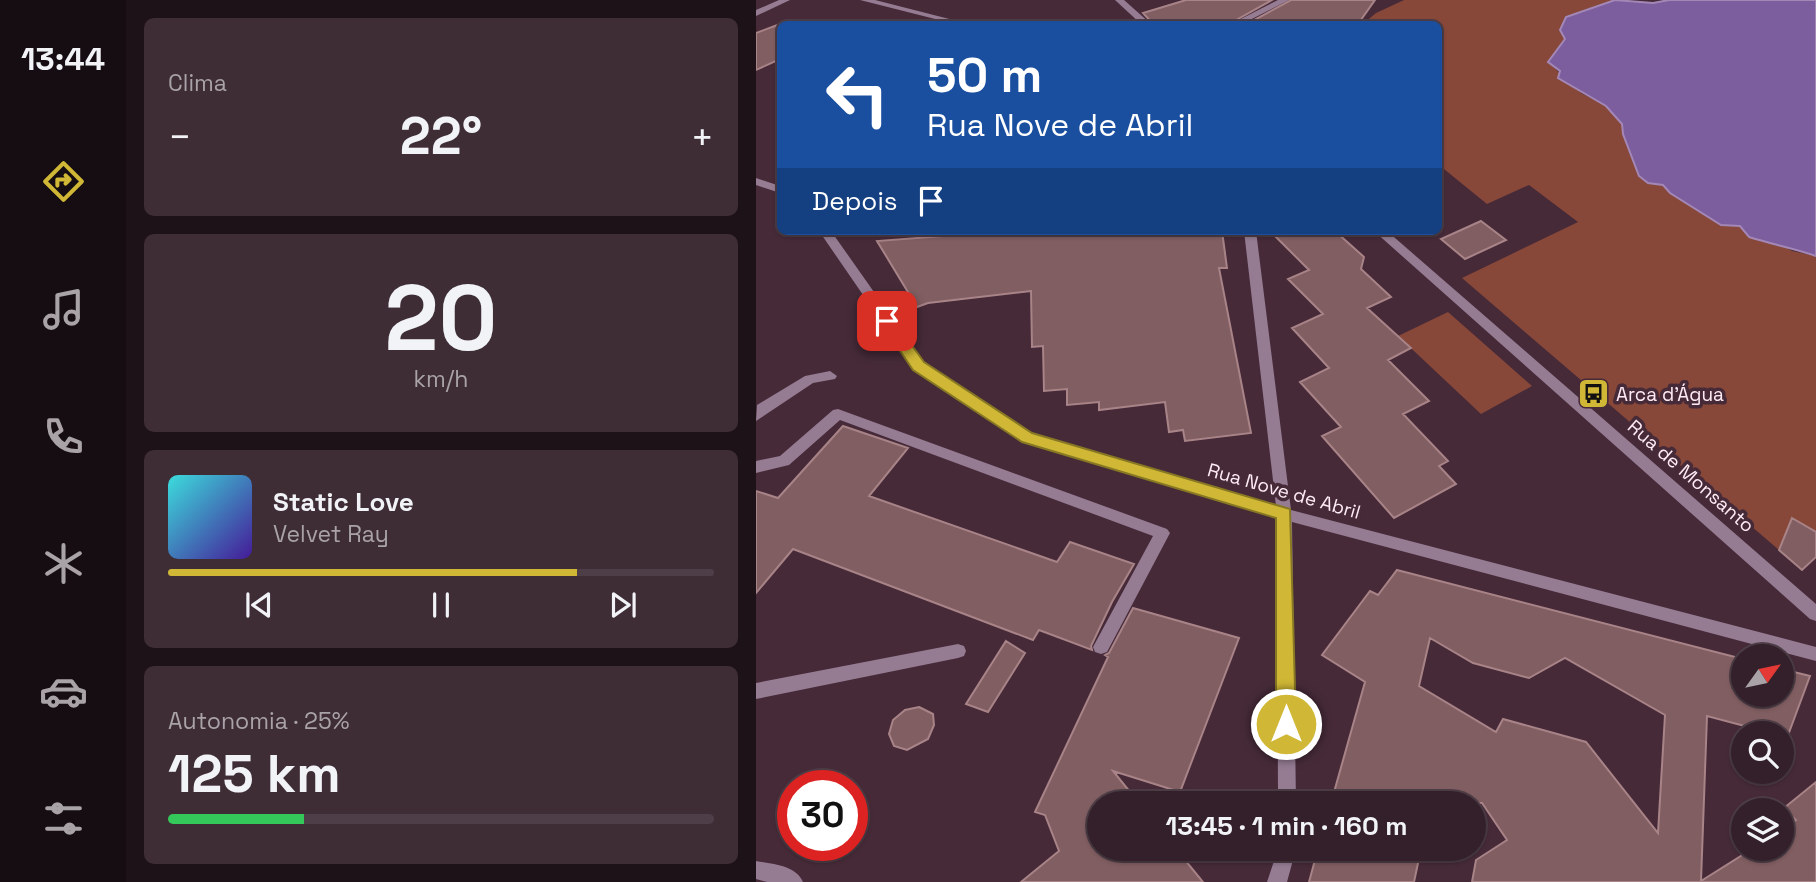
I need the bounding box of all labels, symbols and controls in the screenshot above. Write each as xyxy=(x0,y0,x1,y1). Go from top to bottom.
text: 13:44 xyxy=(21,39,105,79)
text: 50 m xyxy=(927,44,1042,106)
icon: left xyxy=(812,49,903,140)
text: Clima xyxy=(168,68,227,98)
text: 22° xyxy=(400,103,482,169)
text: Rua Nove de Abril xyxy=(927,105,1193,145)
text: − xyxy=(168,113,192,161)
text: + xyxy=(690,113,714,161)
icon: directions xyxy=(39,157,88,206)
icon: arrive xyxy=(912,182,950,220)
text: Depois xyxy=(812,184,898,218)
text: 20 xyxy=(384,260,498,377)
icon: music xyxy=(39,285,88,334)
pin xyxy=(857,291,917,351)
icon: arrive xyxy=(868,302,906,340)
text: km/h xyxy=(414,364,468,394)
bus stop icon: Arca d'Água xyxy=(1576,377,1610,411)
place label: Arca d'Água xyxy=(1616,382,1724,407)
icon: phone xyxy=(39,412,88,461)
street label: Rua de Monsanto xyxy=(1622,414,1760,538)
street label: Rua Nove de Abril xyxy=(1205,457,1363,525)
text: Static Love xyxy=(273,485,414,519)
text: Velvet Ray xyxy=(273,519,389,549)
icon: climate xyxy=(39,539,88,588)
icon: previous xyxy=(240,586,278,624)
icon: pause xyxy=(422,586,460,624)
icon: next xyxy=(604,586,642,624)
north arrow xyxy=(1731,644,1794,707)
map controls xyxy=(1731,644,1794,861)
icon: car xyxy=(39,667,88,716)
position arrow xyxy=(1249,687,1323,761)
text: Autonomia · 25% xyxy=(168,706,349,736)
button: search xyxy=(1731,721,1794,784)
text: 125 km xyxy=(168,741,341,807)
speed limit sign: 30 xyxy=(777,770,868,861)
icon: filters xyxy=(39,794,88,843)
button: layers xyxy=(1731,798,1794,861)
text: 13:45 · 1 min · 160 m xyxy=(1165,809,1408,843)

